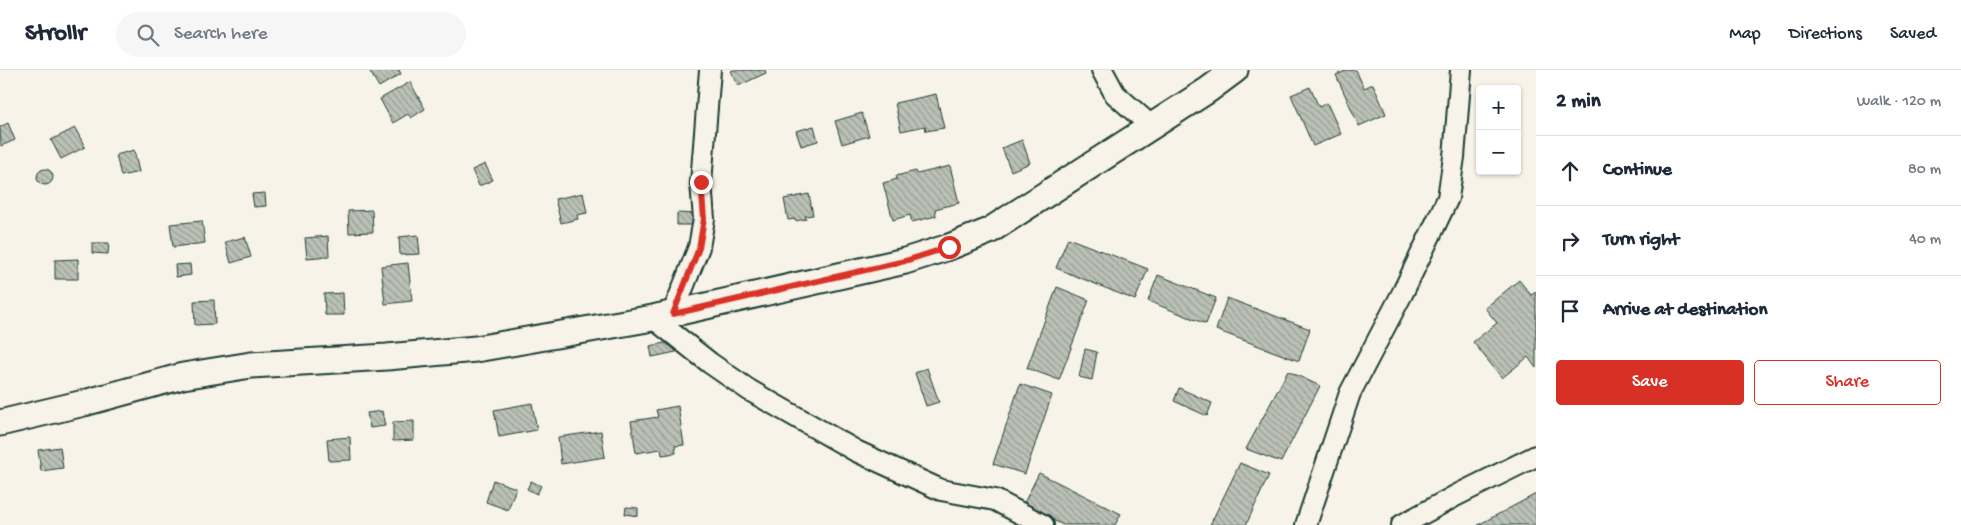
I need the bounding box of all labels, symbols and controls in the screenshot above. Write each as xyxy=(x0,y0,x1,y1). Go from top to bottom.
search box xyxy=(116,12,466,57)
text: Strollr xyxy=(25,20,86,49)
icon: search xyxy=(134,21,162,49)
text: Search here xyxy=(174,23,268,46)
text: Map xyxy=(1729,24,1761,45)
text: Directions xyxy=(1789,24,1862,45)
text: Saved xyxy=(1890,24,1936,45)
map controls xyxy=(1476,85,1521,175)
button: + xyxy=(1476,85,1521,130)
text: 2 min xyxy=(1556,90,1601,115)
text: Walk · 120 m xyxy=(1857,93,1941,112)
button: − xyxy=(1476,130,1521,175)
icon: ahead xyxy=(1556,157,1584,185)
text: Continue xyxy=(1603,159,1672,182)
text: 80 m xyxy=(1908,161,1941,180)
route end xyxy=(690,171,713,194)
icon: right xyxy=(1556,227,1584,255)
text: Turn right xyxy=(1603,229,1679,252)
text: 40 m xyxy=(1909,231,1941,250)
route start xyxy=(938,236,961,259)
icon: arrive xyxy=(1556,297,1584,325)
text: Arrive at destination xyxy=(1603,299,1767,322)
button: Save xyxy=(1556,360,1744,405)
button: Share xyxy=(1754,360,1941,405)

